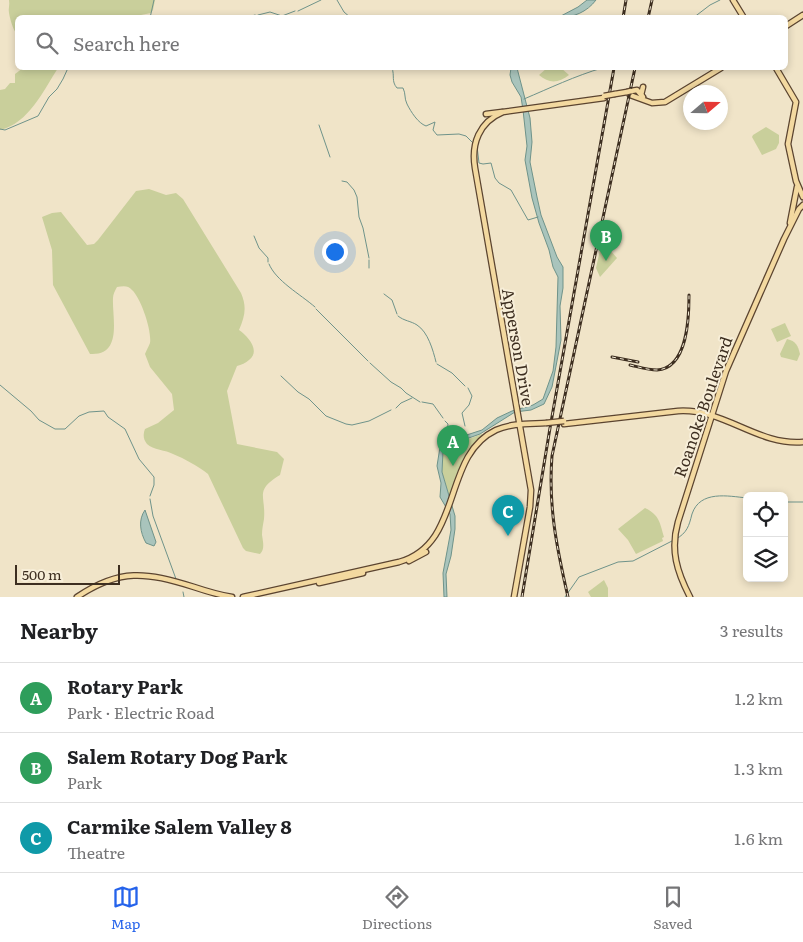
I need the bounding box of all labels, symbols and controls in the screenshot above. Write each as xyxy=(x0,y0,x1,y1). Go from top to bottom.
search box xyxy=(15,15,788,70)
icon: search xyxy=(33,29,61,57)
text: Search here xyxy=(73,29,180,57)
north arrow xyxy=(683,85,728,130)
pin: B xyxy=(590,220,622,261)
your location xyxy=(322,239,348,265)
street label: Apperson Drive xyxy=(497,286,541,408)
street label: Roanoke Boulevard xyxy=(667,333,738,480)
pin: A xyxy=(437,425,469,466)
map controls xyxy=(743,492,788,582)
button: locate xyxy=(743,492,788,537)
pin: C xyxy=(492,495,524,536)
button: layers xyxy=(743,537,788,582)
scale bar xyxy=(15,562,120,585)
text: 500 m xyxy=(22,564,62,584)
text: Nearby xyxy=(20,614,98,645)
text: 3 results xyxy=(720,618,783,642)
text: Rotary Park xyxy=(67,672,183,700)
text: A xyxy=(30,686,42,710)
text: 1.2 km xyxy=(735,686,783,710)
text: Park · Electric Road xyxy=(67,700,214,724)
text: Salem Rotary Dog Park xyxy=(67,742,288,770)
text: B xyxy=(30,756,42,780)
text: 1.3 km xyxy=(734,756,783,780)
text: Park xyxy=(67,770,102,794)
text: Carmike Salem Valley 8 xyxy=(67,812,292,840)
text: C xyxy=(30,826,42,850)
text: 1.6 km xyxy=(734,826,783,850)
text: Theatre xyxy=(67,840,125,864)
tab: Map xyxy=(111,883,141,933)
tab: Directions xyxy=(362,883,432,933)
tab: Saved xyxy=(653,883,692,933)

